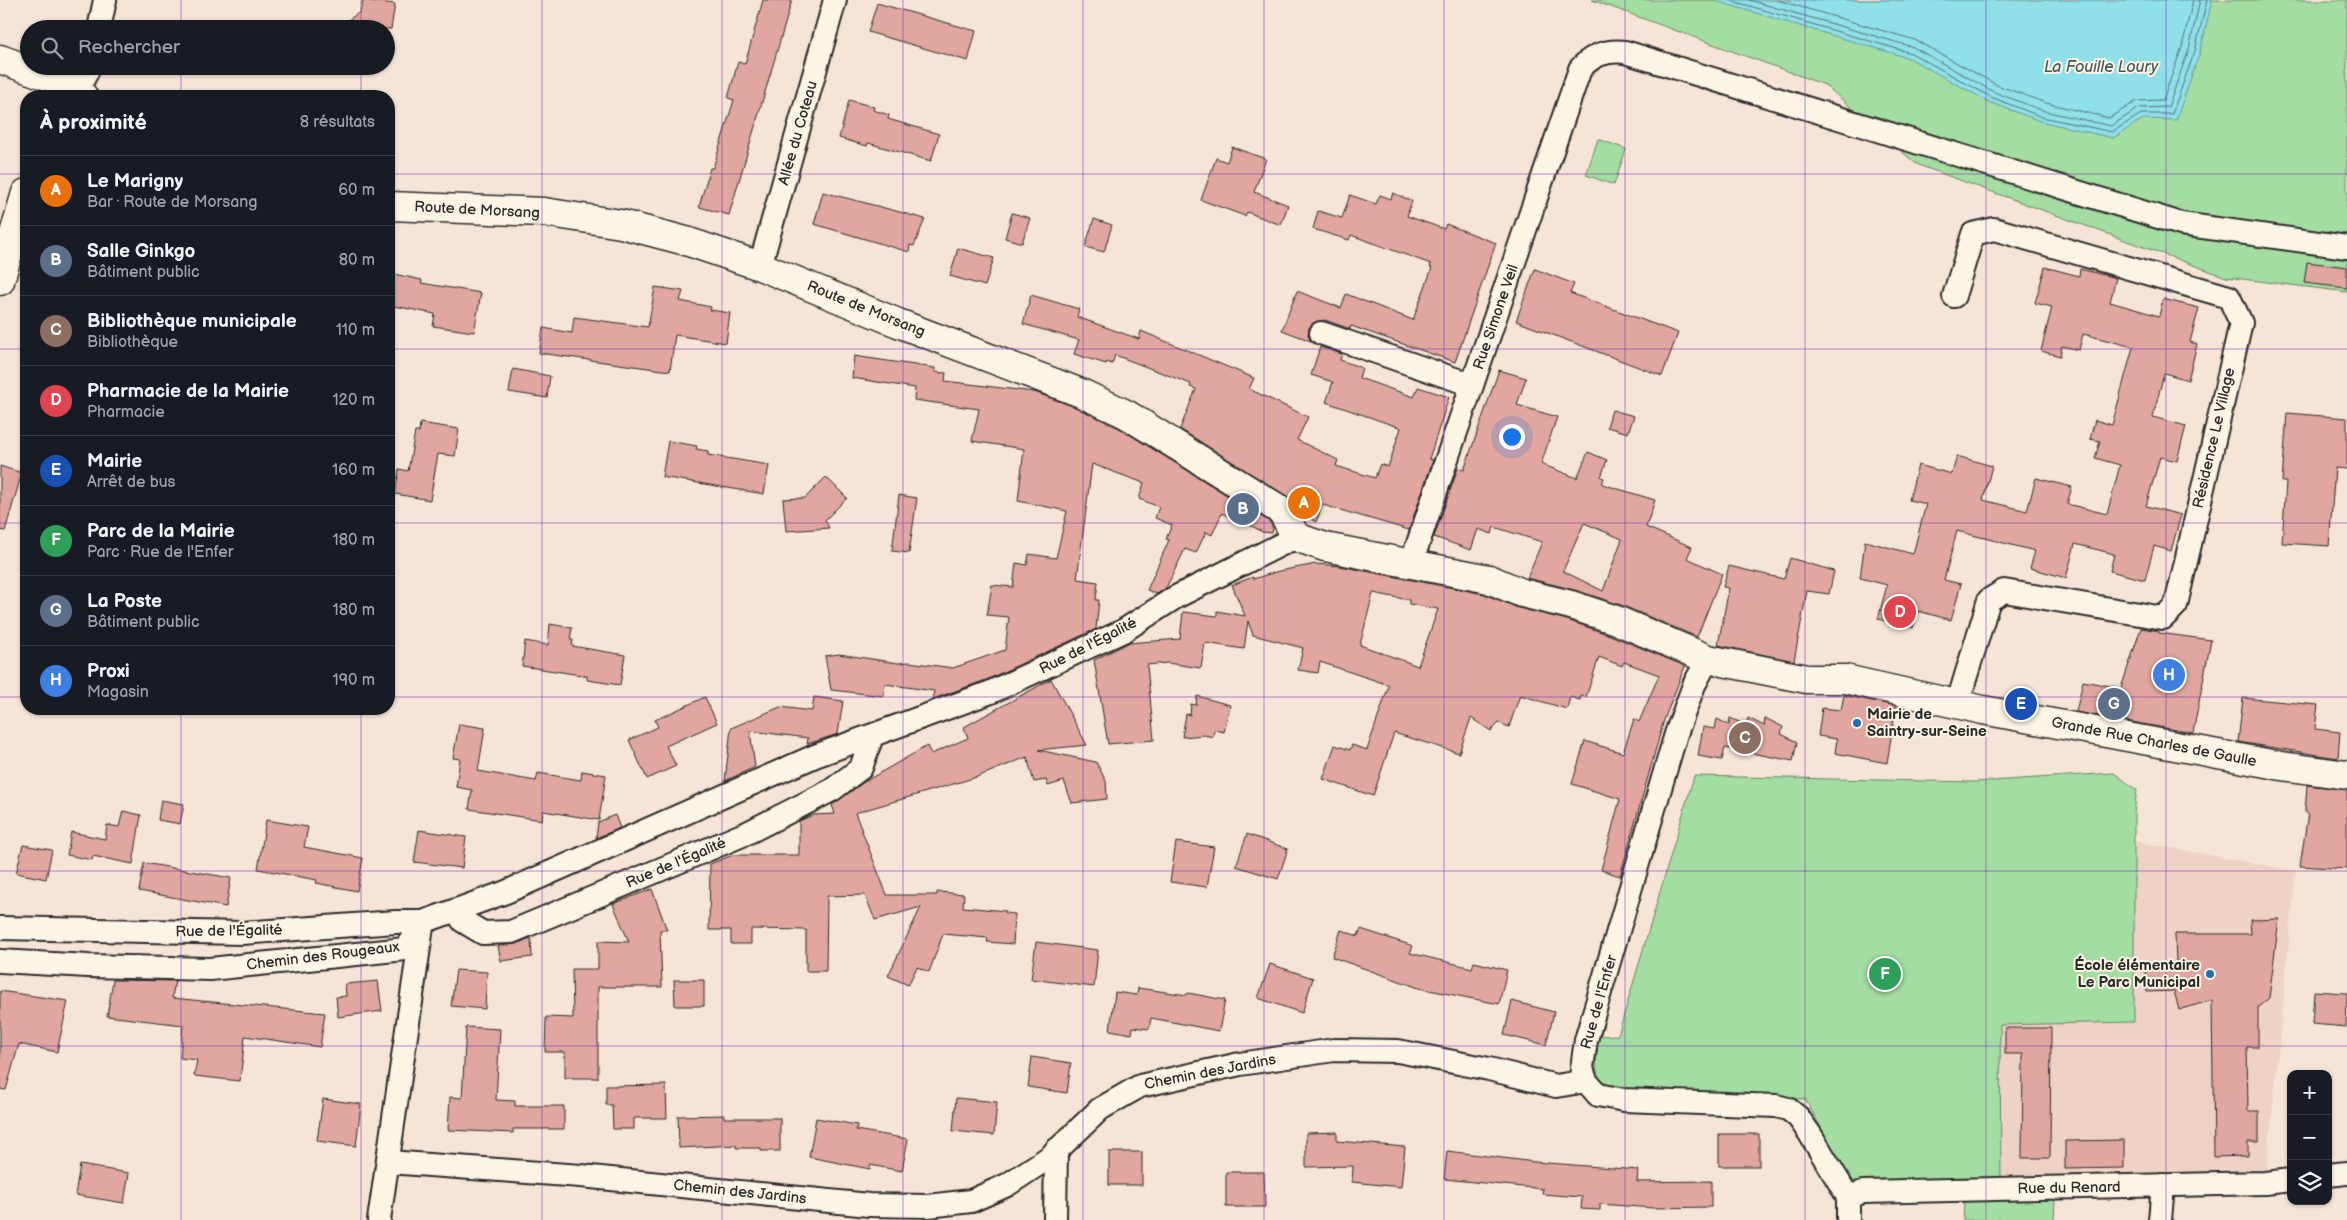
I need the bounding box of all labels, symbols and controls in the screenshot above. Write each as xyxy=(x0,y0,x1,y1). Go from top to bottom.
search box xyxy=(20,20,395,75)
icon: search xyxy=(38,34,66,62)
text: Rechercher xyxy=(78,36,180,59)
water label: La Fouille Loury xyxy=(2044,58,2159,77)
street label: Allée du Coteau xyxy=(774,79,822,187)
text: À proximité xyxy=(40,110,147,135)
text: 8 résultats xyxy=(300,113,375,132)
text: Le Marigny xyxy=(87,170,183,193)
text: A xyxy=(51,181,61,200)
text: 60 m xyxy=(338,181,375,200)
text: Bar · Route de Morsang xyxy=(87,193,258,212)
street label: Route de Morsang xyxy=(414,197,540,223)
text: Salle Ginkgo xyxy=(87,240,195,263)
text: B xyxy=(50,251,62,270)
text: 80 m xyxy=(339,251,375,270)
street label: Rue Simone Veil xyxy=(1469,262,1523,372)
text: Bâtiment public xyxy=(87,263,200,282)
street label: Route de Morsang xyxy=(804,277,928,341)
text: Bibliothèque municipale xyxy=(87,310,297,333)
text: C xyxy=(50,321,62,340)
text: 110 m xyxy=(336,321,375,340)
text: Bibliothèque xyxy=(87,333,178,352)
street label: Résidence Le Village xyxy=(2189,366,2239,510)
text: Pharmacie de la Mairie xyxy=(87,380,289,403)
text: D xyxy=(50,391,62,410)
text: 120 m xyxy=(332,391,375,410)
text: Pharmacie xyxy=(87,403,165,422)
your location xyxy=(1499,424,1525,450)
text: Mairie xyxy=(87,450,142,473)
text: E xyxy=(51,461,61,480)
text: 160 m xyxy=(332,461,375,480)
text: Arrêt de bus xyxy=(87,473,176,492)
pin: A xyxy=(1288,484,1320,522)
pin: B xyxy=(1227,490,1259,528)
text: Parc de la Mairie xyxy=(87,520,235,543)
text: F xyxy=(51,531,61,550)
text: 180 m xyxy=(333,531,375,550)
text: Parc · Rue de l'Enfer xyxy=(87,543,233,562)
text: La Poste xyxy=(87,590,162,613)
pin: D xyxy=(1884,593,1916,631)
text: G xyxy=(50,601,62,620)
text: 180 m xyxy=(333,601,375,620)
text: Bâtiment public xyxy=(87,613,200,632)
street label: Rue de l'Égalité xyxy=(1036,613,1140,679)
pin: H xyxy=(2153,656,2185,694)
text: Proxi xyxy=(87,660,130,683)
text: H xyxy=(50,671,62,690)
text: 190 m xyxy=(333,671,375,690)
text: Magasin xyxy=(87,683,149,702)
pin: E xyxy=(2005,685,2037,723)
pin: G xyxy=(2098,685,2130,723)
place label: Mairie de Saintry-sur-Seine xyxy=(1867,705,1987,741)
street label: Grande Rue Charles de Gaulle xyxy=(2050,713,2258,771)
marker: Mairie de Saintry-sur-Seine xyxy=(1851,717,1863,729)
pin: C xyxy=(1729,719,1761,757)
street label: Rue de l'Égalité xyxy=(623,833,729,893)
street label: Rue de l'Égalité xyxy=(175,921,283,941)
street label: Chemin des Rougeaux xyxy=(245,937,401,975)
street label: Rue de l'Enfer xyxy=(1576,952,1622,1051)
pin: F xyxy=(1869,955,1901,993)
place label: École élémentaire Le Parc Municipal xyxy=(2074,955,2200,992)
marker: École élémentaire Le Parc Municipal xyxy=(2204,968,2216,980)
street label: Chemin des Jardins xyxy=(1143,1050,1278,1094)
map controls xyxy=(2287,1070,2332,1205)
button: + xyxy=(2287,1070,2332,1115)
button: − xyxy=(2287,1115,2332,1160)
button: layers xyxy=(2287,1160,2332,1205)
street label: Chemin des Jardins xyxy=(673,1176,808,1208)
street label: Rue du Renard xyxy=(2017,1178,2121,1198)

